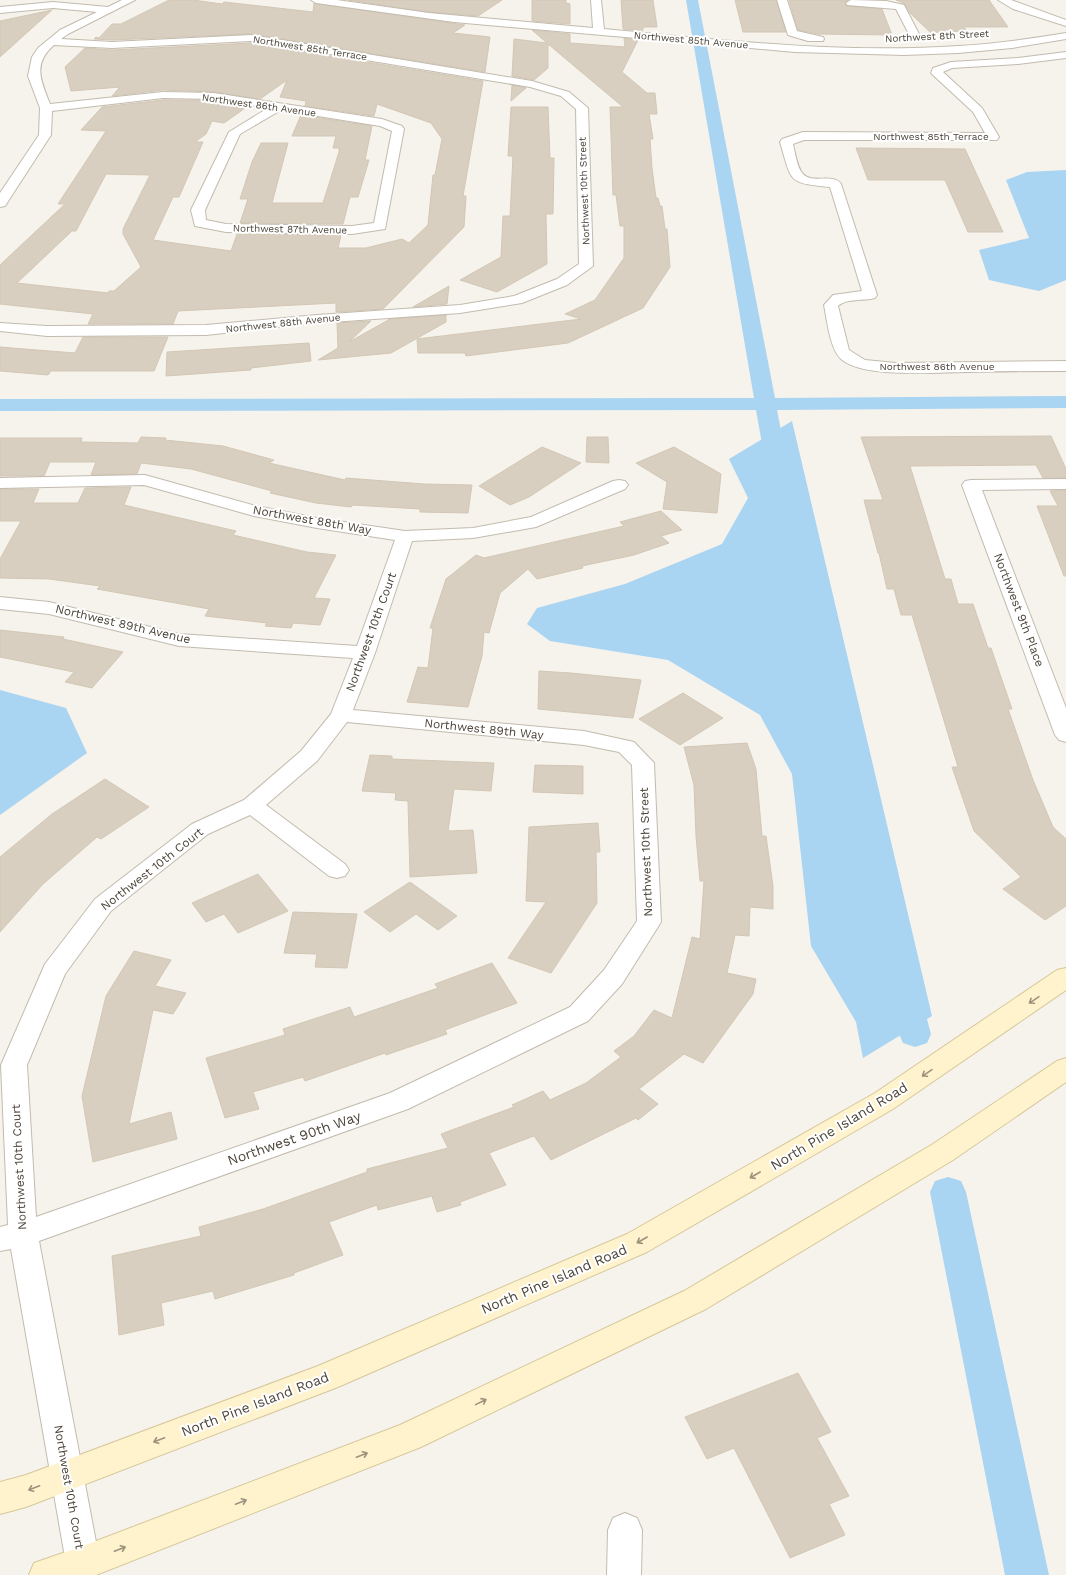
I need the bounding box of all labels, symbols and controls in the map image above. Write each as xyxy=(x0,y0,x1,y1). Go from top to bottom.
street label: Northwest 8th Street xyxy=(885,28,990,44)
street label: Northwest 85th Avenue xyxy=(633,30,749,51)
street label: Northwest 85th Terrace xyxy=(252,34,368,62)
street label: Northwest 86th Avenue xyxy=(201,92,317,118)
street label: Northwest 85th Terrace xyxy=(873,131,989,142)
street label: Northwest 10th Street xyxy=(577,136,591,245)
street label: Northwest 87th Avenue xyxy=(233,223,347,236)
street label: Northwest 88th Avenue xyxy=(225,311,341,334)
street label: Northwest 86th Avenue xyxy=(879,361,995,372)
street label: Northwest 88th Way xyxy=(252,503,373,537)
street label: Northwest 9th Place xyxy=(991,551,1047,669)
street label: Northwest 10th Court xyxy=(343,570,399,694)
street label: Northwest 89th Avenue xyxy=(54,602,192,646)
street label: Northwest 89th Way xyxy=(424,716,545,742)
street label: Northwest 10th Street xyxy=(637,787,655,917)
street label: Northwest 10th Court xyxy=(98,825,206,913)
one-way arrow xyxy=(1029,996,1040,1004)
one-way arrow xyxy=(921,1069,932,1077)
street label: North Pine Island Road xyxy=(768,1079,910,1173)
street label: Northwest 10th Court xyxy=(9,1104,29,1230)
street label: Northwest 90th Way xyxy=(225,1107,363,1168)
one-way arrow xyxy=(749,1172,761,1180)
one-way arrow xyxy=(637,1237,649,1245)
street label: North Pine Island Road xyxy=(479,1241,629,1317)
street label: North Pine Island Road xyxy=(179,1368,331,1440)
one-way arrow xyxy=(474,1398,486,1405)
street label: Northwest 10th Court xyxy=(51,1424,87,1550)
one-way arrow xyxy=(154,1437,166,1445)
one-way arrow xyxy=(355,1450,367,1458)
one-way arrow xyxy=(28,1484,40,1492)
one-way arrow xyxy=(234,1497,246,1505)
one-way arrow xyxy=(113,1545,125,1553)

